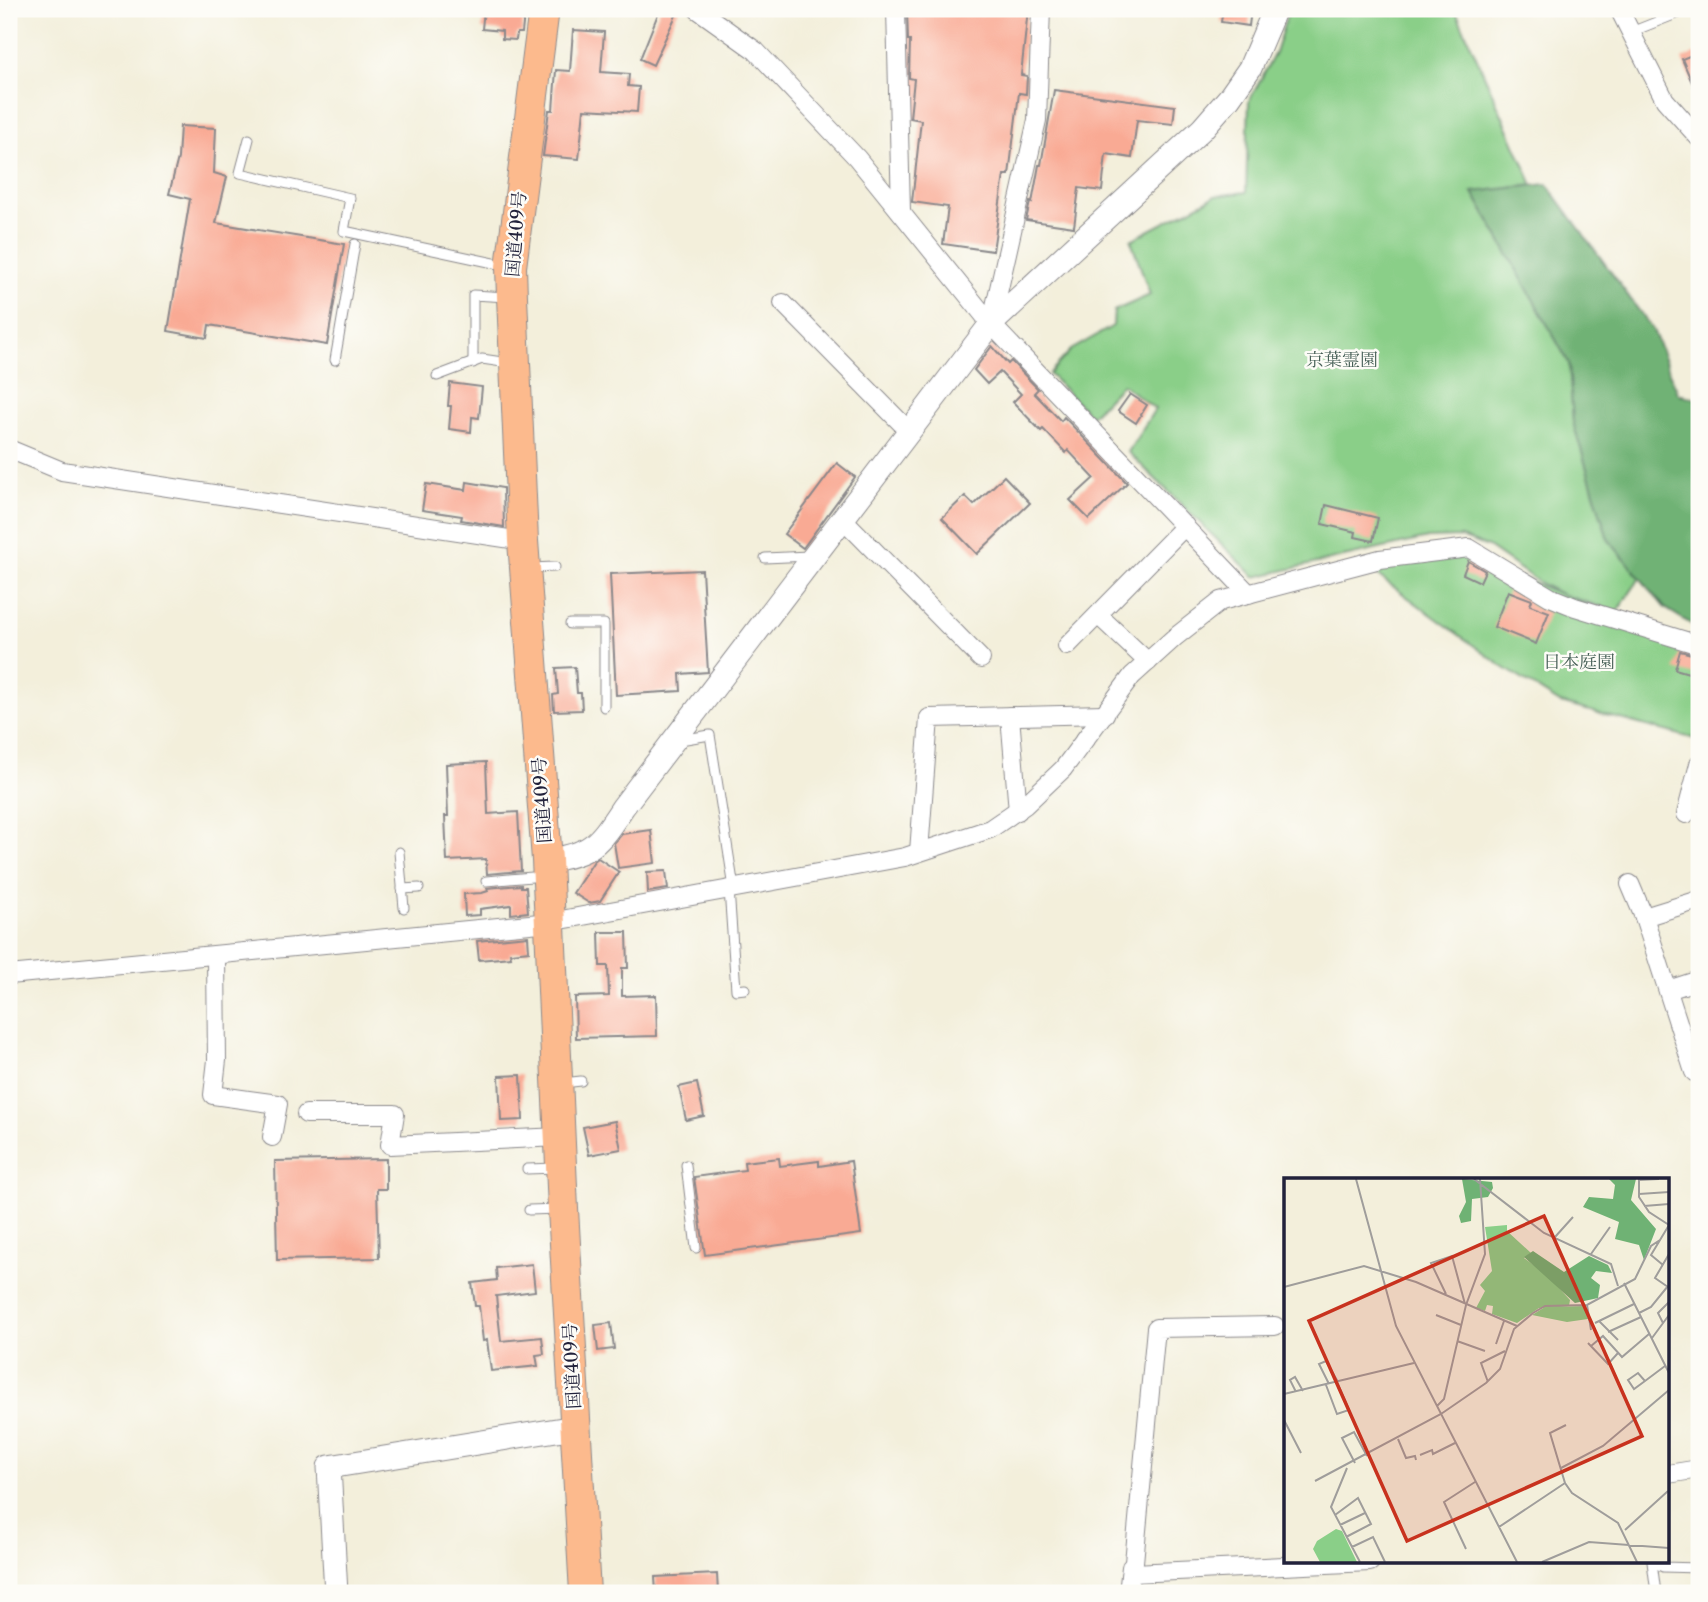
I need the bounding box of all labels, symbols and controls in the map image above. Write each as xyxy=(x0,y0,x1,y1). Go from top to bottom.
street label: 国道409号 xyxy=(501,190,531,278)
park label: 京葉霊園 xyxy=(1306,349,1378,371)
park label: 日本庭園 xyxy=(1543,651,1615,673)
street label: 国道409号 xyxy=(528,756,556,844)
inset map xyxy=(1284,1178,1670,1564)
street label: 国道409号 xyxy=(559,1322,585,1410)

